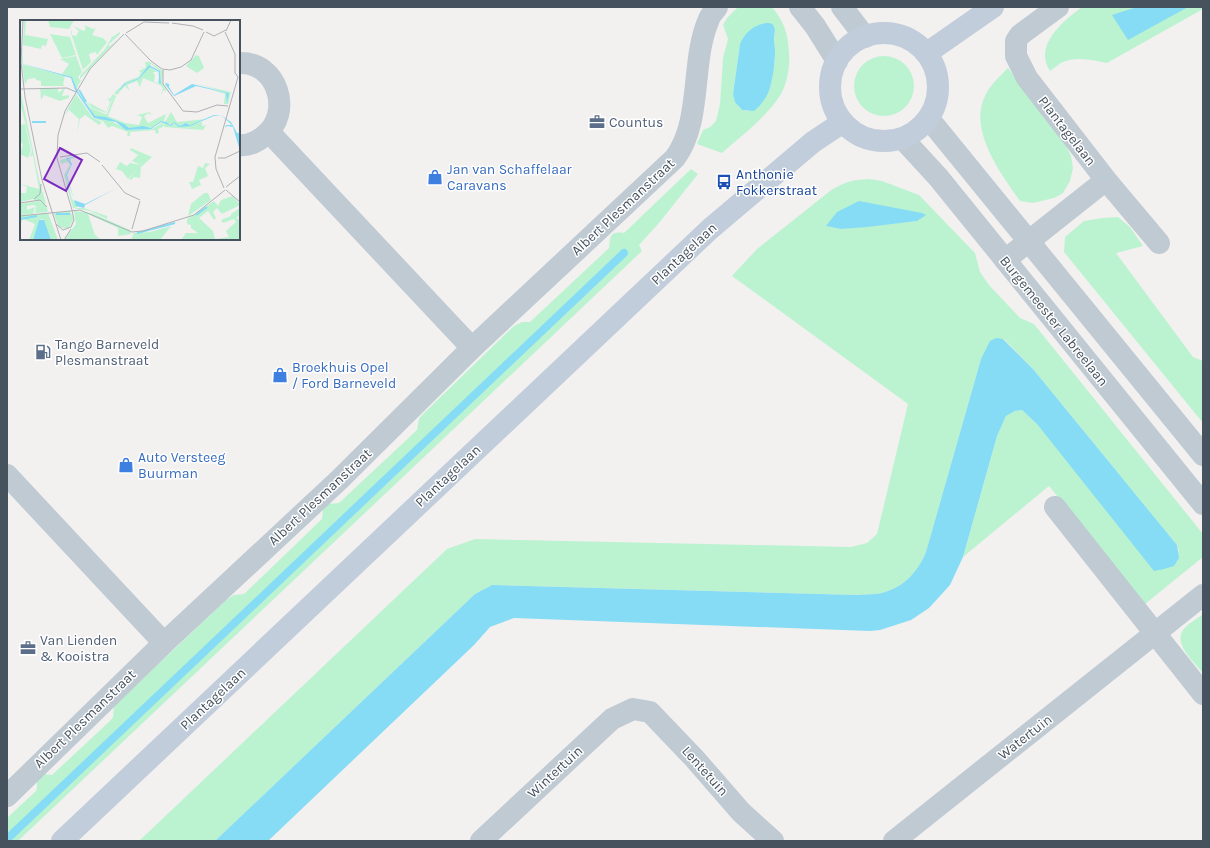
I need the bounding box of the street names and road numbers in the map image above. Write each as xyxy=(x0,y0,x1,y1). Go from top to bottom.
street label: Plantagelaan xyxy=(1035,93,1099,169)
street label: Albert Plesmanstraat xyxy=(568,155,678,259)
street label: Plantagelaan xyxy=(648,219,720,289)
street label: Burgemeester Labreelaan xyxy=(996,252,1112,390)
street label: Plantagelaan xyxy=(412,441,484,511)
street label: Albert Plesmanstraat xyxy=(265,445,375,549)
street label: Plantagelaan xyxy=(177,664,249,734)
street label: Albert Plesmanstraat xyxy=(31,666,139,772)
street label: Watertuin xyxy=(995,711,1055,763)
street label: Wintertuin xyxy=(524,742,586,802)
street label: Lentetuin xyxy=(678,743,732,799)

